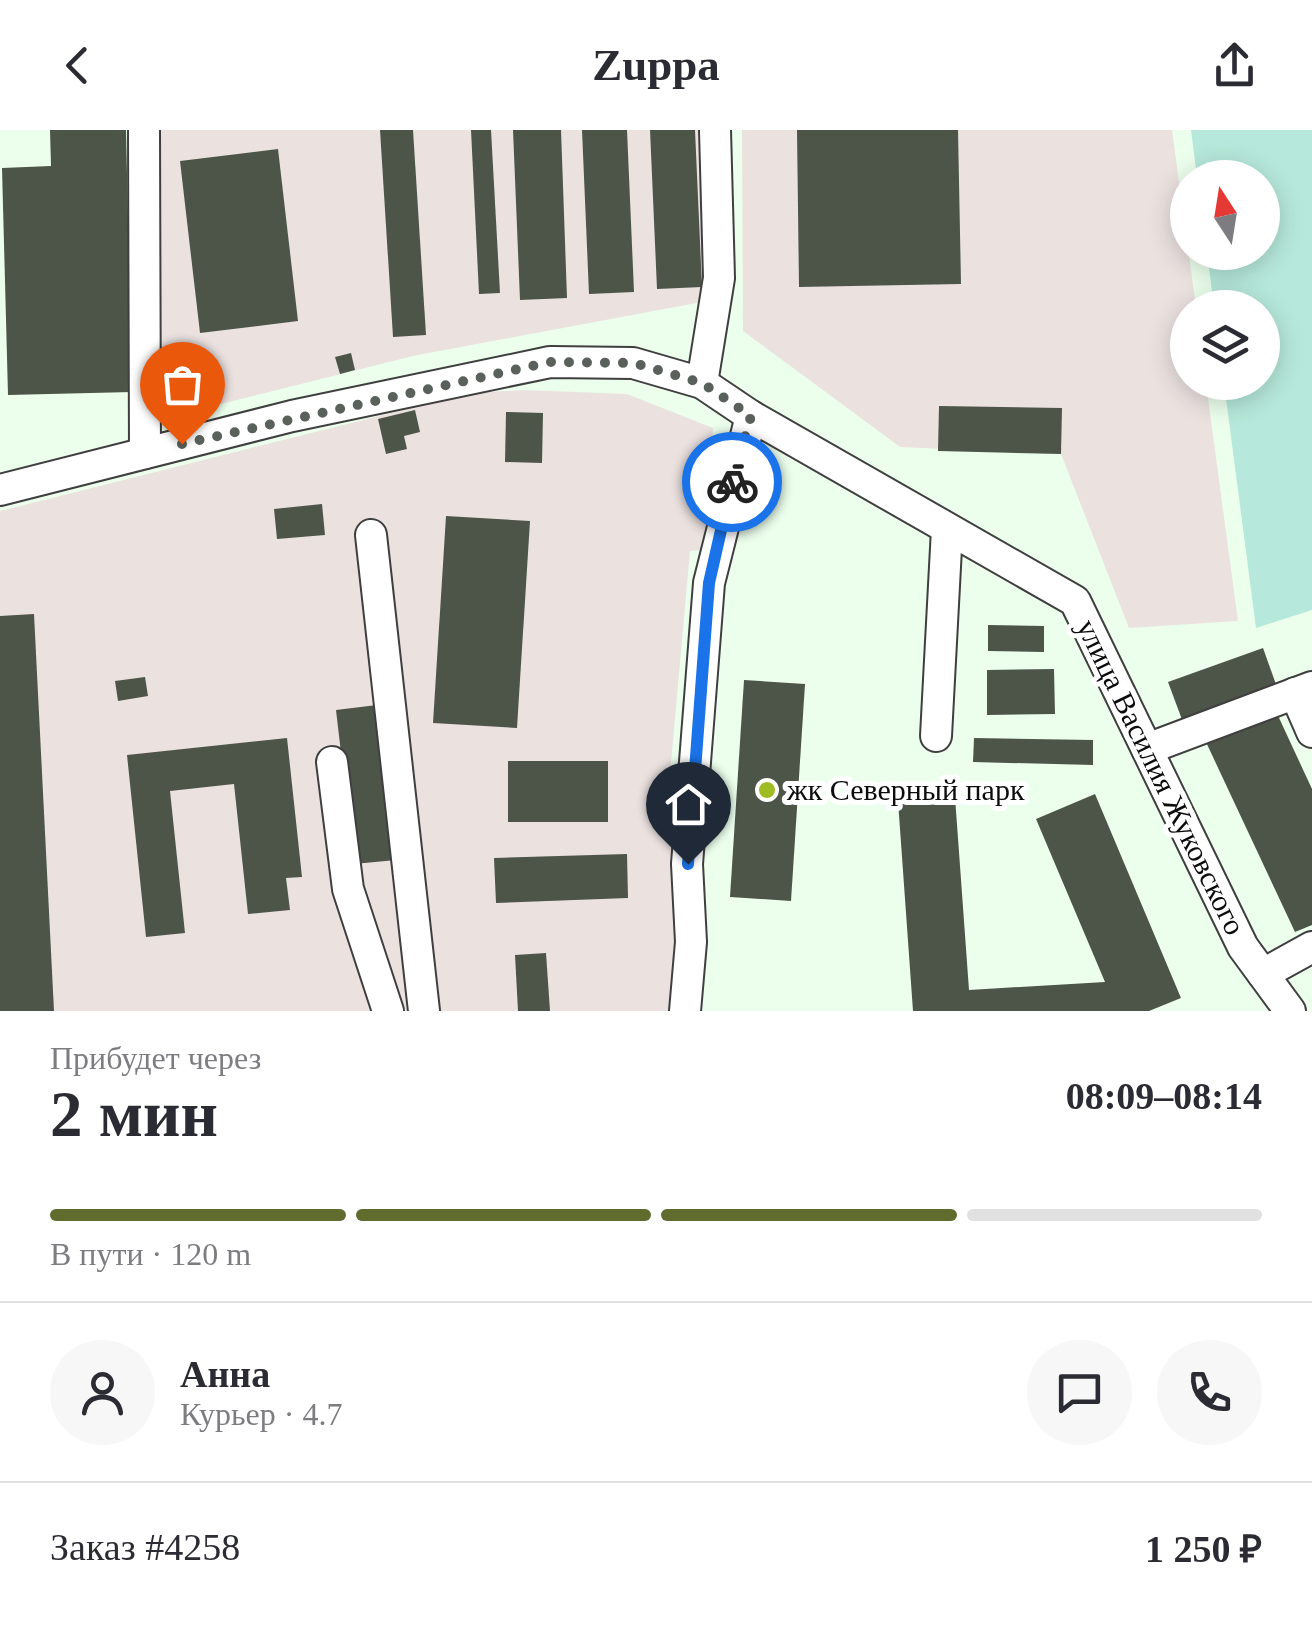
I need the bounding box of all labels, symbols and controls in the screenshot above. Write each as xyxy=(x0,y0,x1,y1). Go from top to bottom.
icon: back xyxy=(50,38,105,93)
icon: share xyxy=(1207,38,1262,93)
text: Zuppa xyxy=(592,40,720,90)
north arrow xyxy=(1170,160,1280,270)
map controls xyxy=(1170,160,1280,400)
button: layers xyxy=(1170,290,1280,400)
pin xyxy=(140,342,225,445)
icon: bag xyxy=(155,357,210,412)
courier xyxy=(682,432,782,532)
icon: bike xyxy=(705,455,760,510)
street label: улица Василия Жуковского xyxy=(1071,614,1252,940)
pin xyxy=(646,762,731,865)
place label: жк Северный парк xyxy=(786,773,1025,806)
icon: home xyxy=(661,777,716,832)
marker: жк Северный парк xyxy=(756,779,778,801)
text: Прибудет через xyxy=(50,1040,261,1076)
text: 08:09–08:14 xyxy=(1066,1075,1262,1117)
text: 2 мин xyxy=(50,1078,218,1150)
text: В пути · 120 m xyxy=(50,1236,251,1272)
button: person xyxy=(50,1340,155,1445)
button: chat xyxy=(1027,1340,1132,1445)
button: phone xyxy=(1157,1340,1262,1445)
text: Анна xyxy=(180,1353,270,1395)
text: Курьер · 4.7 xyxy=(180,1396,342,1432)
text: Заказ #4258 xyxy=(50,1526,240,1568)
text: 1 250 ₽ xyxy=(1145,1528,1262,1570)

